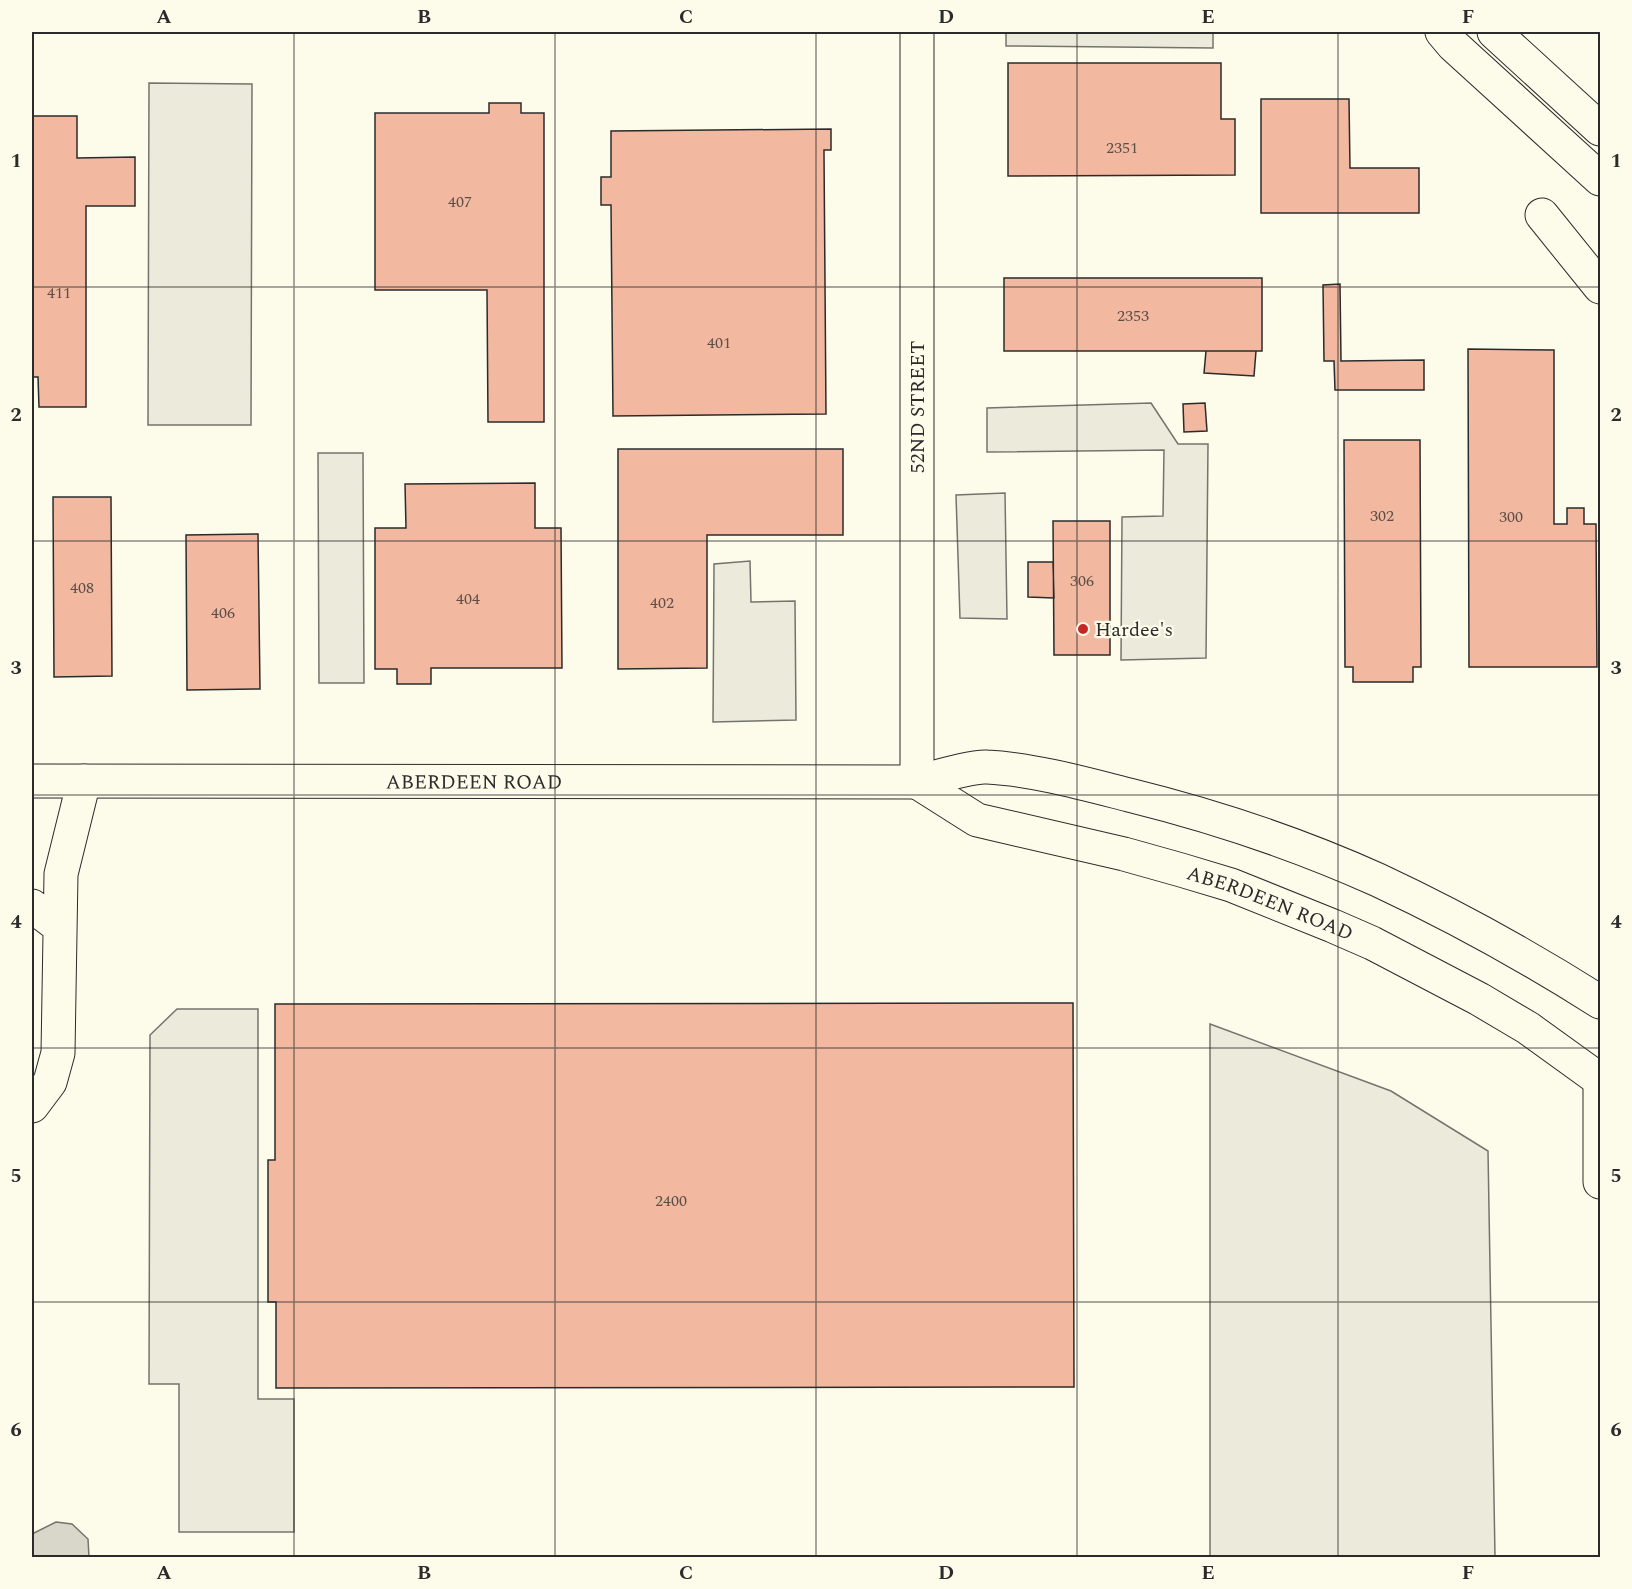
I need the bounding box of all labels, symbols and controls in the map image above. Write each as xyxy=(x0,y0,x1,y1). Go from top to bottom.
text: A xyxy=(156,2,172,32)
text: B xyxy=(417,2,431,32)
text: C xyxy=(679,2,693,32)
text: D xyxy=(938,2,954,32)
text: E xyxy=(1201,2,1215,32)
text: F xyxy=(1462,2,1474,32)
house number: 2351 xyxy=(1106,136,1138,160)
text: 1 xyxy=(10,146,22,176)
text: 1 xyxy=(1610,146,1622,176)
house number: 407 xyxy=(448,190,472,214)
house number: 411 xyxy=(47,281,71,305)
house number: 2353 xyxy=(1117,304,1149,328)
house number: 401 xyxy=(707,331,731,355)
street label: 52ND STREET xyxy=(903,340,933,474)
text: 2 xyxy=(10,400,22,430)
text: 2 xyxy=(1610,400,1622,430)
house number: 302 xyxy=(1370,504,1394,528)
house number: 300 xyxy=(1499,505,1523,529)
house number: 306 xyxy=(1070,569,1094,593)
house number: 408 xyxy=(70,576,94,600)
house number: 404 xyxy=(456,587,480,611)
house number: 402 xyxy=(650,591,674,615)
house number: 406 xyxy=(211,601,235,625)
place label: Hardee's xyxy=(1095,615,1173,645)
marker: Hardee's xyxy=(1076,622,1090,636)
text: 3 xyxy=(10,653,22,683)
text: 3 xyxy=(1610,653,1622,683)
street label: ABERDEEN ROAD xyxy=(386,767,562,798)
street label: ABERDEEN ROAD xyxy=(1183,859,1358,949)
text: 4 xyxy=(10,907,22,937)
text: 4 xyxy=(1610,907,1622,937)
text: 5 xyxy=(10,1161,22,1191)
text: 5 xyxy=(1610,1161,1622,1191)
house number: 2400 xyxy=(655,1189,687,1213)
text: 6 xyxy=(10,1415,22,1445)
text: 6 xyxy=(1610,1415,1622,1445)
text: A xyxy=(156,1558,172,1588)
text: B xyxy=(417,1558,431,1588)
text: C xyxy=(679,1558,693,1588)
text: D xyxy=(938,1558,954,1588)
text: E xyxy=(1201,1558,1215,1588)
text: F xyxy=(1462,1558,1474,1588)

